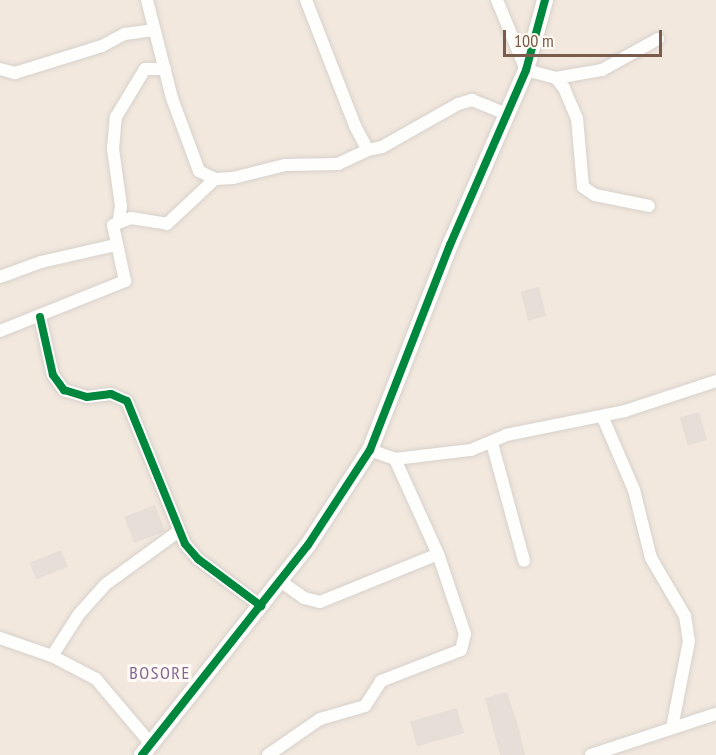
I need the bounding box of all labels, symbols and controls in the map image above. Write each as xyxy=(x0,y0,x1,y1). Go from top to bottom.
scale bar xyxy=(506,18,665,56)
text: 100 m xyxy=(514,29,554,52)
district label: BOSORE xyxy=(129,662,191,684)

